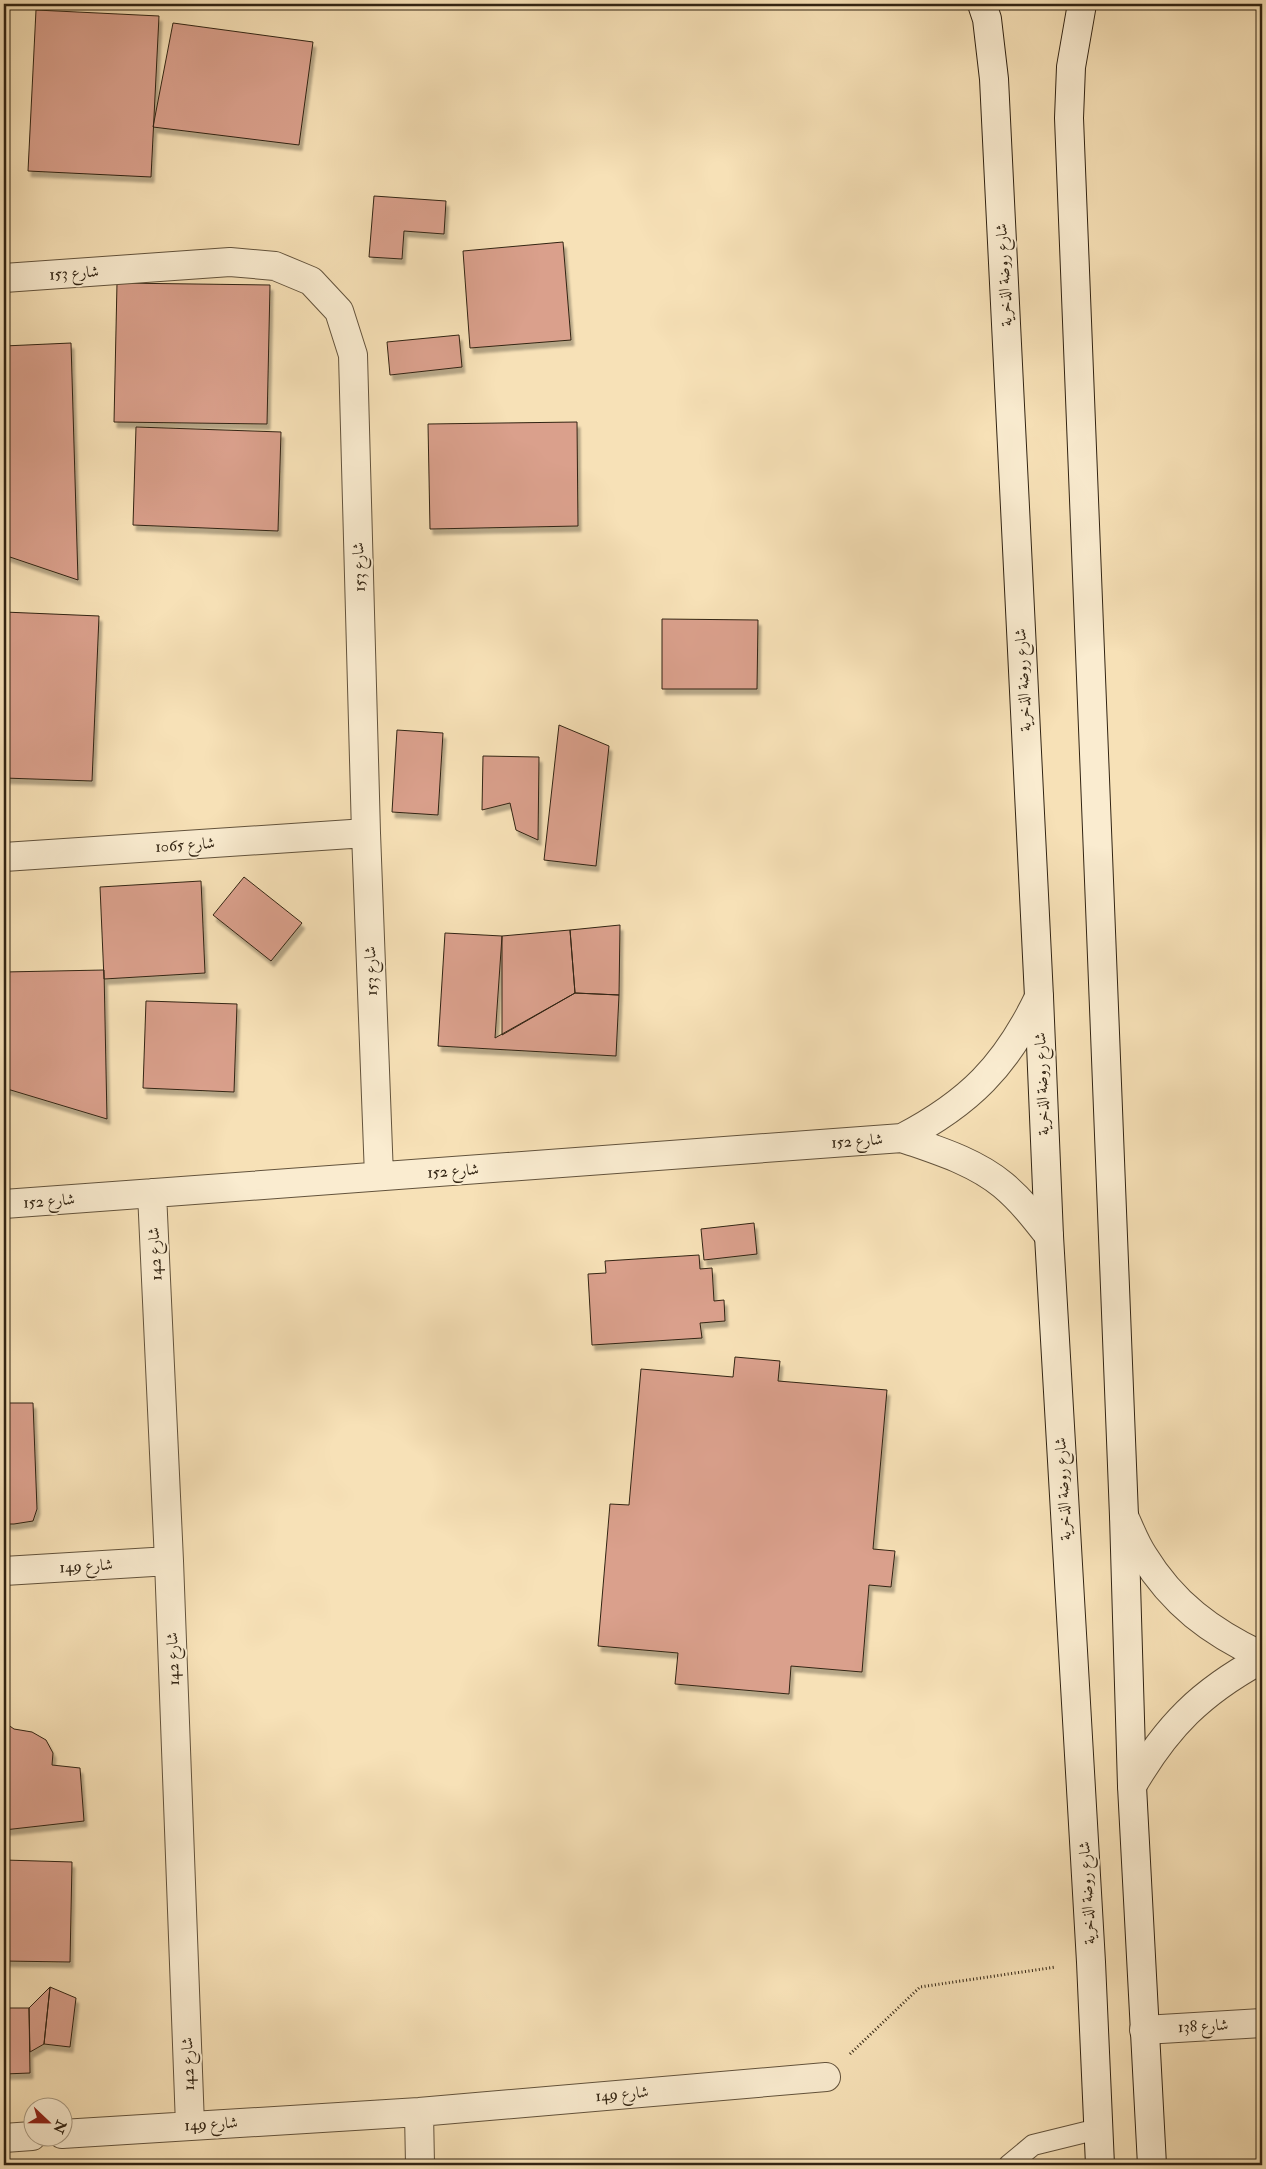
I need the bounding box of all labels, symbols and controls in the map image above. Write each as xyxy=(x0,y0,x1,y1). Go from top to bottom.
street label: شارع روضة الذخرية xyxy=(991,223,1020,327)
street label: شارع 153 xyxy=(48,261,100,288)
street label: شارع 153 xyxy=(348,542,373,592)
street label: شارع روضة الذخرية xyxy=(1010,628,1039,732)
street label: شارع 1065 xyxy=(154,833,216,860)
street label: شارع 153 xyxy=(360,946,385,996)
street label: شارع روضة الذخرية xyxy=(1030,1032,1057,1136)
street label: شارع 152 xyxy=(830,1129,884,1156)
street label: شارع 152 xyxy=(426,1159,480,1186)
street label: شارع 152 xyxy=(22,1189,76,1216)
street label: شارع 142 xyxy=(144,1227,169,1281)
street label: شارع روضة الذخرية xyxy=(1050,1437,1079,1541)
street label: شارع 149 xyxy=(59,1555,113,1580)
street label: شارع 142 xyxy=(162,1632,187,1686)
street label: شارع روضة الذخرية xyxy=(1074,1841,1103,1945)
street label: شارع 138 xyxy=(1177,2015,1229,2040)
street label: شارع 142 xyxy=(177,2037,202,2091)
street label: شارع 149 xyxy=(594,2082,650,2109)
north arrow xyxy=(22,2096,72,2146)
street label: شارع 149 xyxy=(184,2113,238,2138)
text: N xyxy=(49,2117,70,2136)

